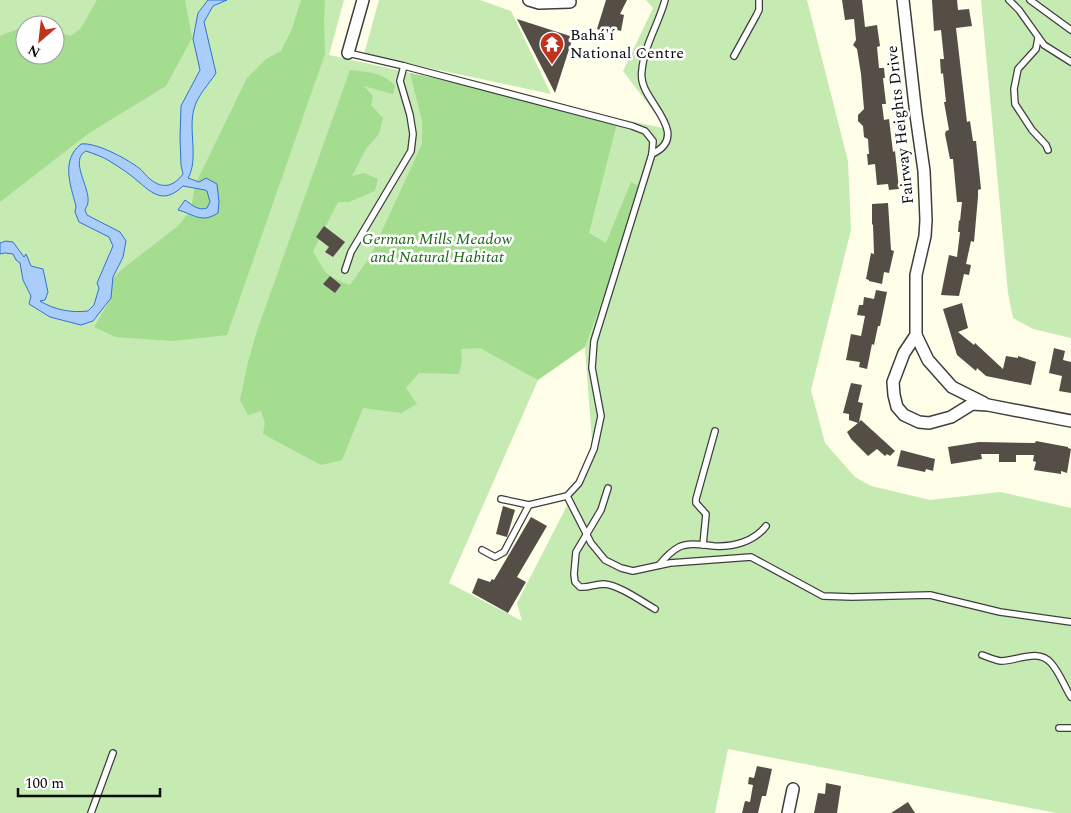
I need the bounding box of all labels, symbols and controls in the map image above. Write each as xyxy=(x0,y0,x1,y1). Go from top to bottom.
north arrow xyxy=(15,15,65,65)
place label: Bahá'í National Centre xyxy=(570,23,684,65)
temple icon: Bahá'í National Centre xyxy=(539,31,565,65)
text: N xyxy=(24,39,44,63)
street label: Fairway Heights Drive xyxy=(880,44,920,206)
park label: German Mills Meadow and Natural Habitat xyxy=(362,227,512,269)
scale bar xyxy=(18,766,160,798)
text: 100 m xyxy=(25,772,64,795)

